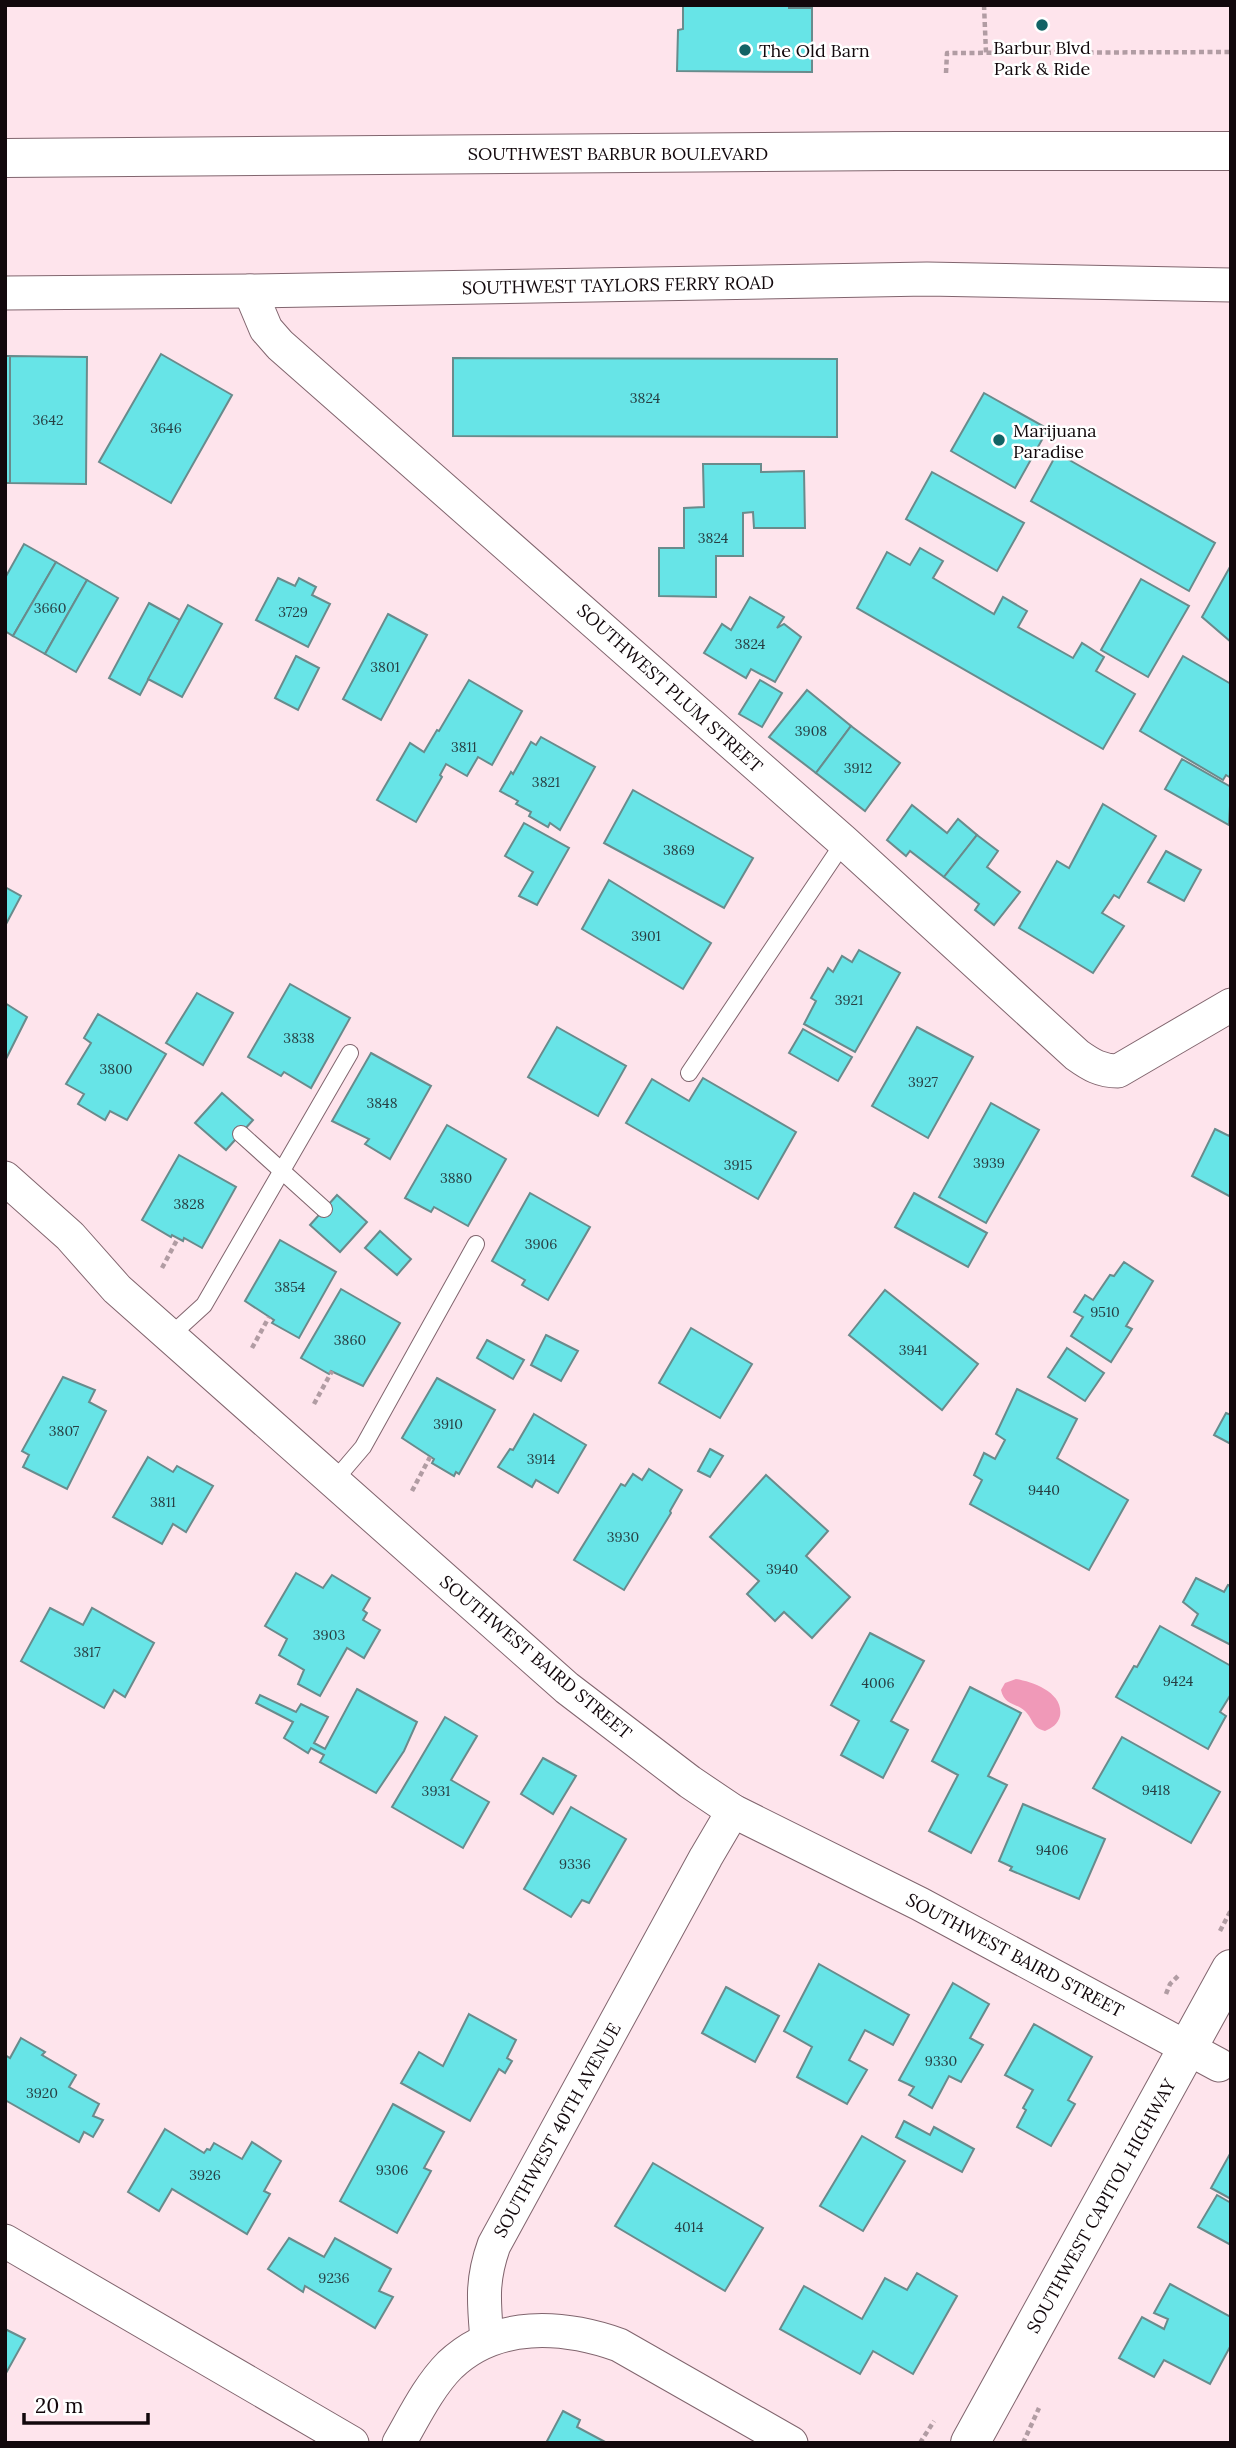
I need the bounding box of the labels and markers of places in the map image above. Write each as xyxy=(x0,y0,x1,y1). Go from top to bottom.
marker: Barbur Blvd Park & Ride xyxy=(1034,17,1050,33)
place label: Barbur Blvd Park & Ride xyxy=(993,36,1091,80)
place label: The Old Barn xyxy=(759,39,870,62)
marker: The Old Barn xyxy=(737,42,753,58)
place label: Marijuana Paradise xyxy=(1013,419,1097,463)
marker: Marijuana Paradise xyxy=(991,432,1007,448)

